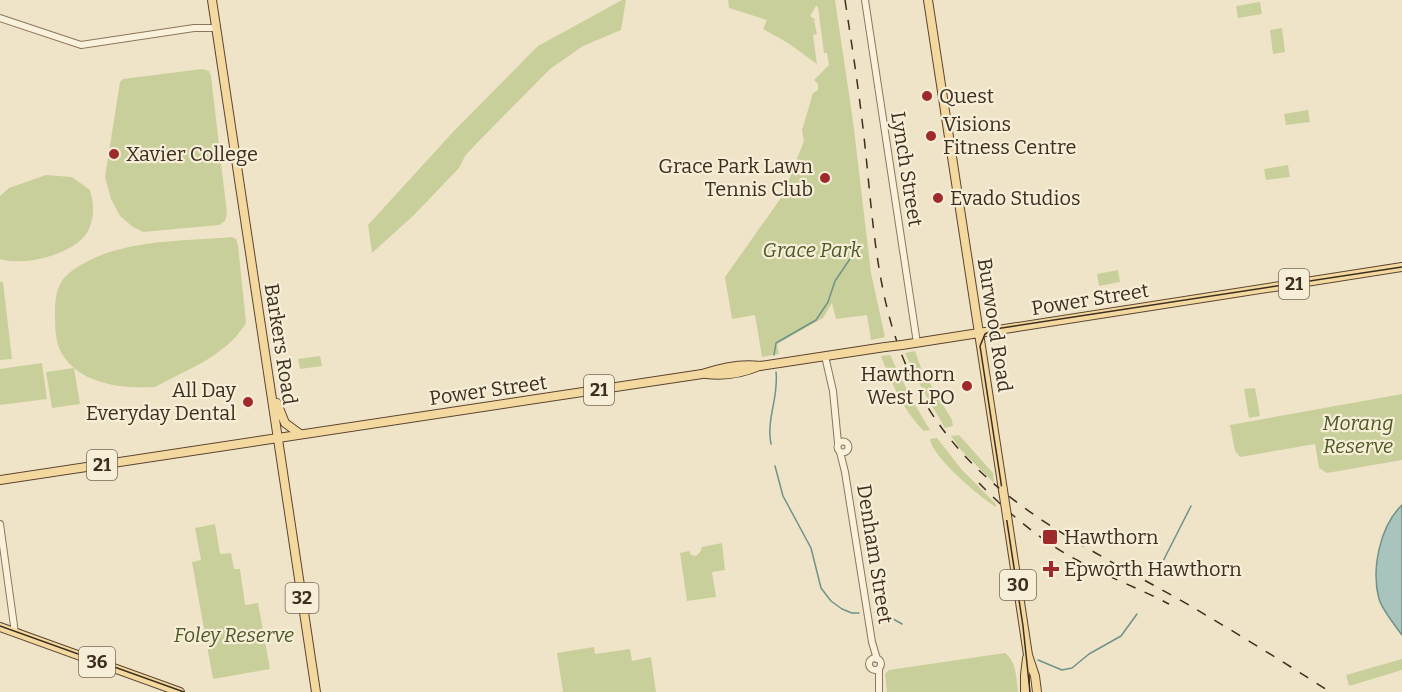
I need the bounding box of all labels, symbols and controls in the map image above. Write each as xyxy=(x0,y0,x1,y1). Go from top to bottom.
place label: Quest xyxy=(939,84,994,108)
marker: Quest xyxy=(920,89,934,103)
street label: Lynch Street xyxy=(886,110,928,228)
place label: Visions Fitness Centre xyxy=(943,112,1076,159)
marker: Visions Fitness Centre xyxy=(924,129,938,143)
place label: Xavier College xyxy=(126,142,258,166)
marker: Xavier College xyxy=(107,147,121,161)
place label: Grace Park Lawn Tennis Club xyxy=(658,154,813,201)
marker: Grace Park Lawn Tennis Club xyxy=(818,171,832,185)
place label: Evado Studios xyxy=(950,186,1080,210)
marker: Evado Studios xyxy=(931,191,945,205)
park label: Grace Park xyxy=(763,238,862,262)
street label: Burwood Road xyxy=(973,256,1017,394)
road number: 21 xyxy=(1279,269,1309,299)
street label: Power Street xyxy=(1030,278,1150,320)
street label: Barkers Road xyxy=(260,282,302,407)
place label: Hawthorn West LPO xyxy=(861,362,955,409)
street label: Power Street xyxy=(428,370,548,410)
road number: 21 xyxy=(584,375,614,405)
place label: All Day Everyday Dental xyxy=(86,378,236,425)
marker: Hawthorn West LPO xyxy=(960,379,974,393)
marker: All Day Everyday Dental xyxy=(241,395,255,409)
park label: Morang Reserve xyxy=(1322,411,1394,458)
road number: 21 xyxy=(87,450,117,480)
street label: Denham Street xyxy=(852,483,898,625)
place label: Hawthorn xyxy=(1064,525,1159,549)
marker: Hawthorn xyxy=(1041,528,1059,546)
place label: Epworth Hawthorn xyxy=(1064,557,1242,581)
marker: Epworth Hawthorn xyxy=(1042,560,1060,578)
road number: 30 xyxy=(1000,570,1036,600)
road number: 32 xyxy=(286,583,318,613)
park label: Foley Reserve xyxy=(174,623,294,647)
road number: 36 xyxy=(79,647,115,677)

